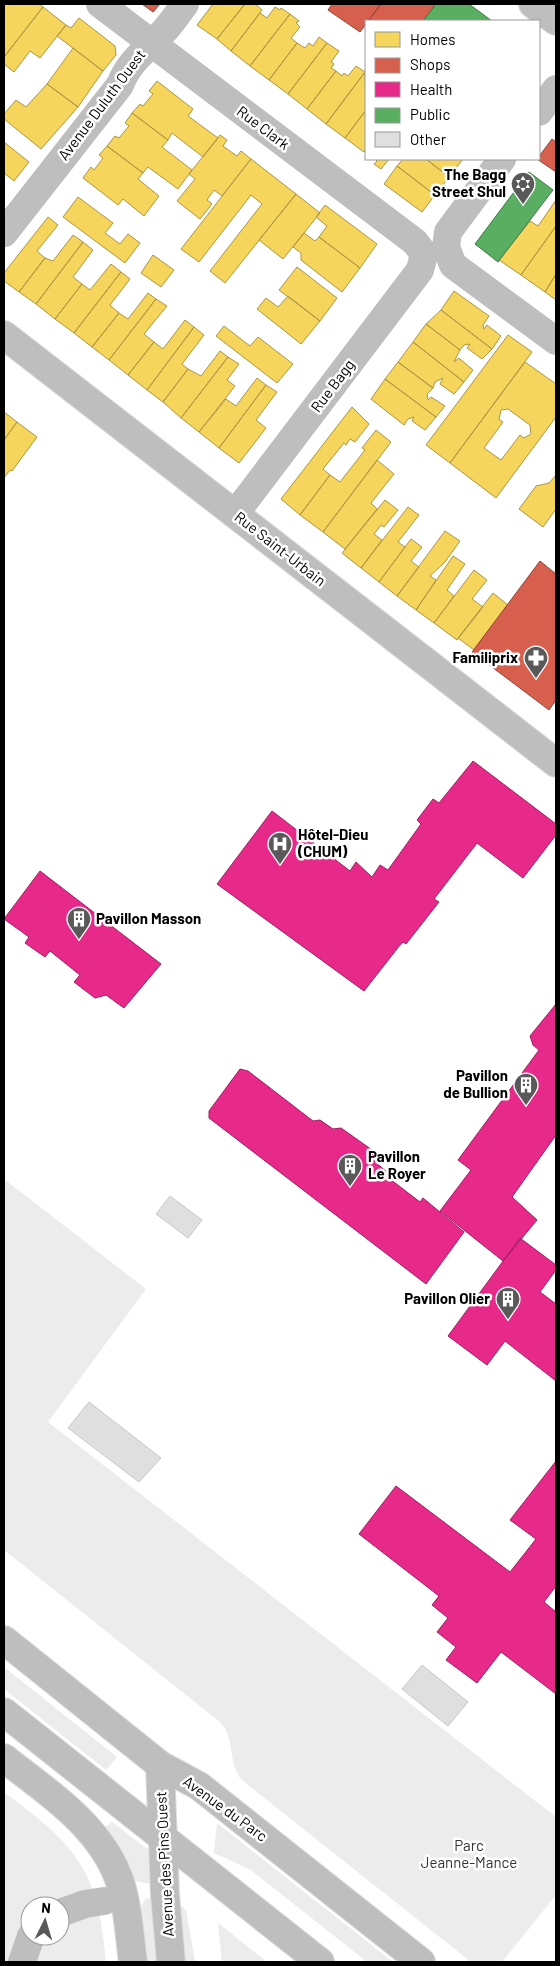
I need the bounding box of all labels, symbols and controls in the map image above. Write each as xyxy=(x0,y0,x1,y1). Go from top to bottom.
legend xyxy=(365,20,540,160)
text: Homes xyxy=(410,30,455,48)
street label: Avenue Duluth Ouest xyxy=(54,46,149,163)
text: Shops xyxy=(410,55,450,73)
text: Health xyxy=(410,80,452,98)
street label: Rue Clark xyxy=(234,102,294,153)
text: Public xyxy=(410,105,450,123)
text: Other xyxy=(410,130,447,148)
place label: The Bagg Street Shul xyxy=(432,165,506,200)
synagogue icon: The Bagg Street Shul xyxy=(510,171,536,205)
street label: Rue Bagg xyxy=(307,356,358,415)
street label: Rue Saint-Urbain xyxy=(231,507,330,589)
pharmacy icon: Familiprix xyxy=(523,645,549,679)
place label: Familiprix xyxy=(452,648,518,666)
place label: Hôtel-Dieu (CHUM) xyxy=(297,825,369,860)
hospital icon: Hôtel-Dieu (CHUM) xyxy=(267,831,293,865)
building icon: Pavillon Masson xyxy=(66,906,92,940)
place label: Pavillon Masson xyxy=(96,909,201,927)
place label: Pavillon de Bullion xyxy=(443,1066,508,1101)
building icon: Pavillon de Bullion xyxy=(513,1072,539,1106)
place label: Pavillon Le Royer xyxy=(368,1147,426,1182)
building icon: Pavillon Le Royer xyxy=(337,1153,363,1187)
building icon: Pavillon Olier xyxy=(495,1286,521,1320)
place label: Pavillon Olier xyxy=(404,1289,490,1307)
street label: Avenue du Parc xyxy=(180,1772,271,1845)
street label: Avenue des Pins Ouest xyxy=(151,1791,177,1937)
park label: Parc Jeanne-Mance xyxy=(421,1836,517,1871)
north arrow xyxy=(20,1896,70,1946)
text: N xyxy=(41,1899,52,1916)

